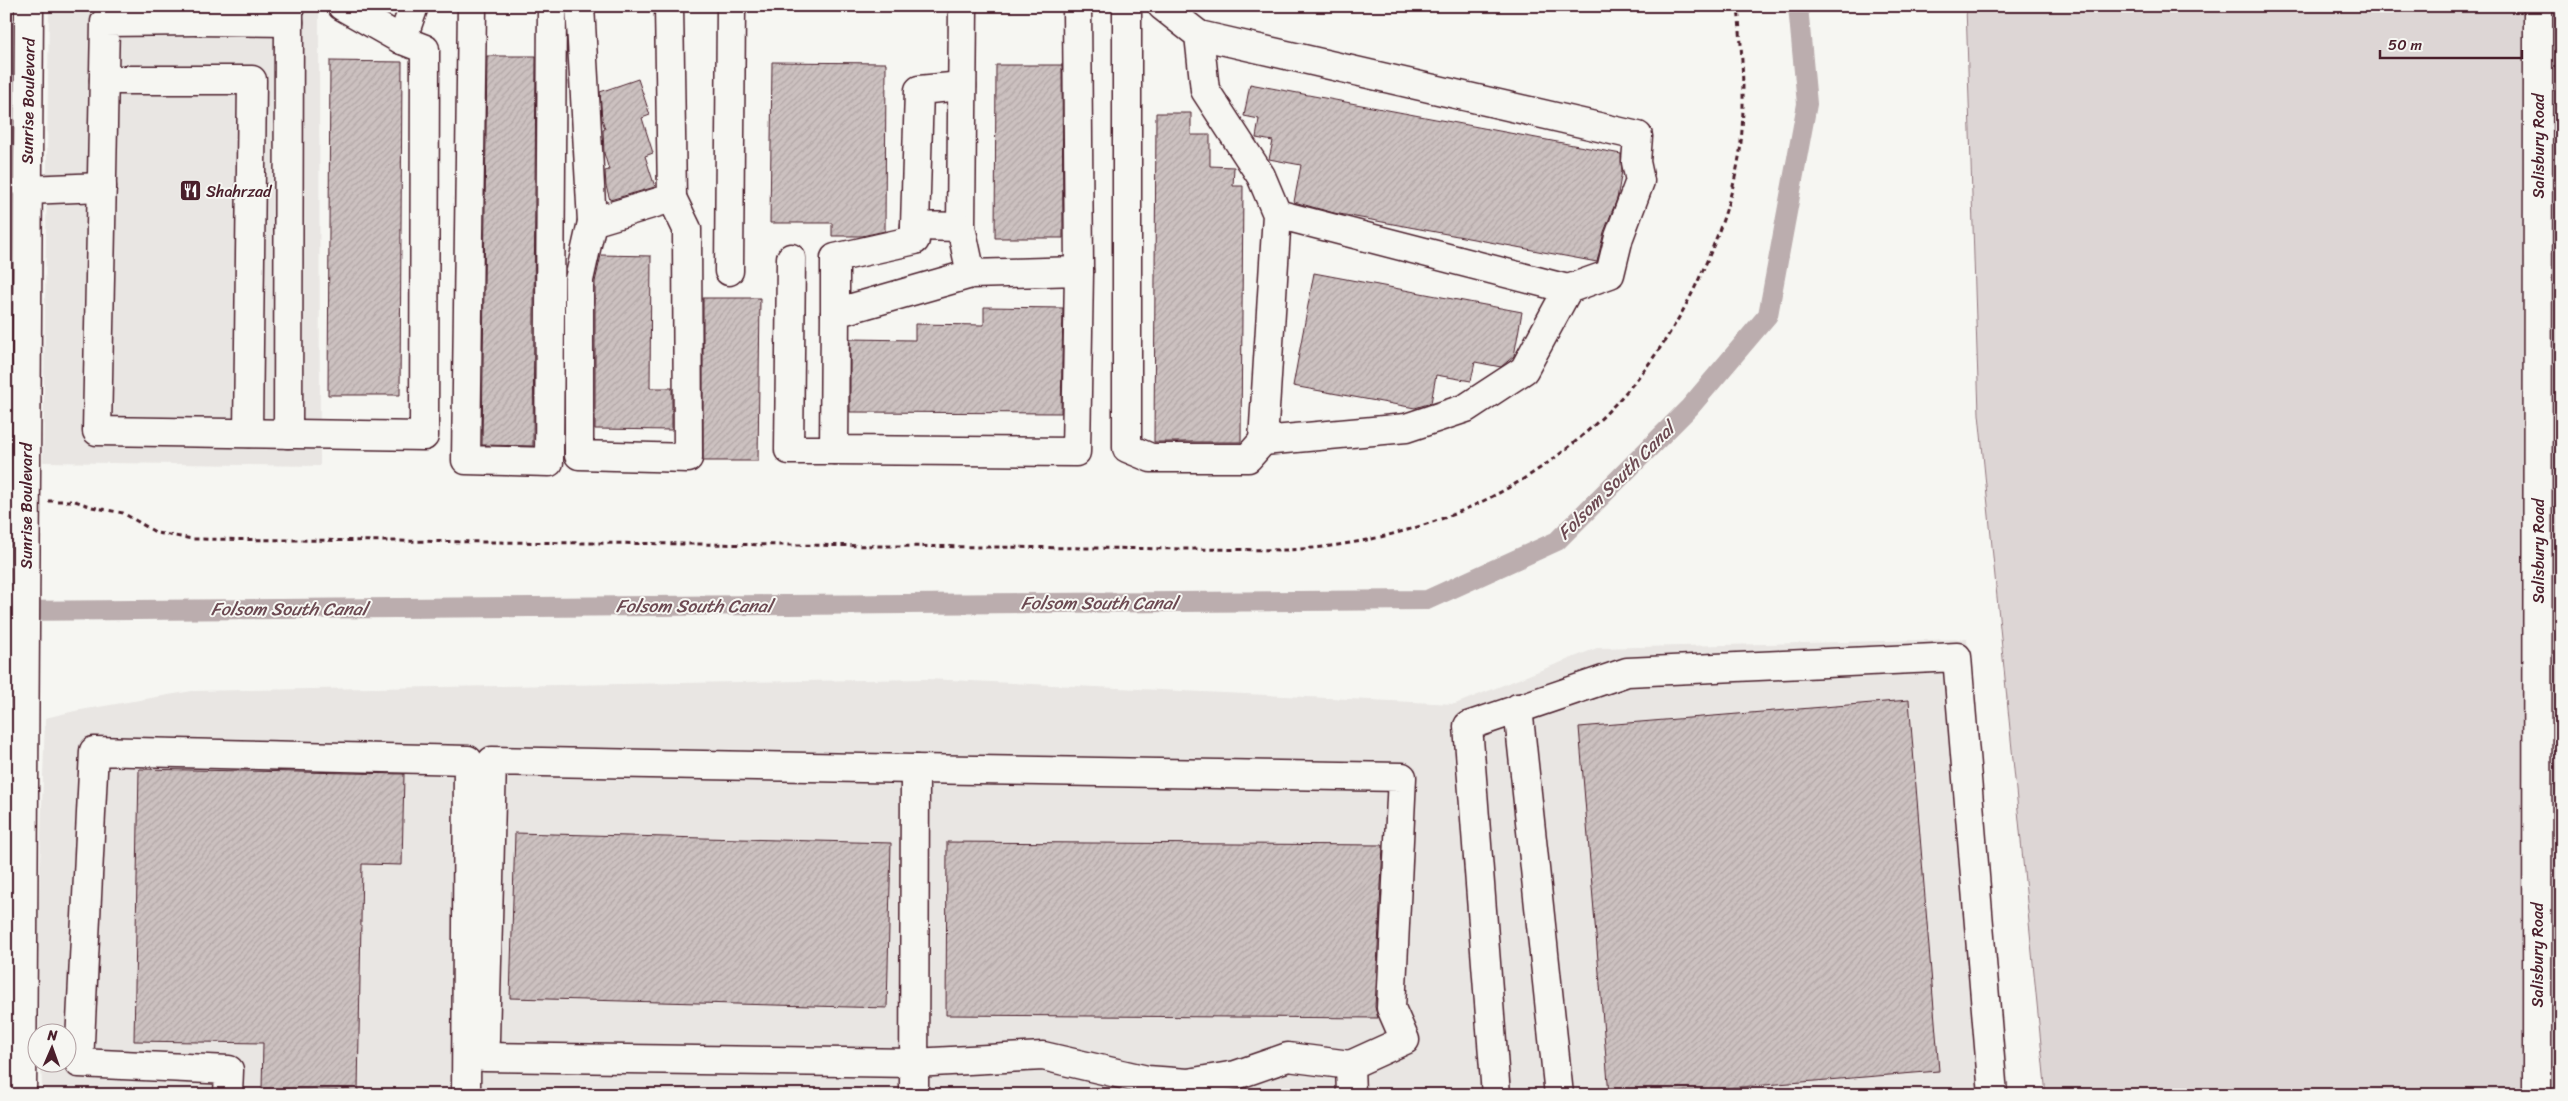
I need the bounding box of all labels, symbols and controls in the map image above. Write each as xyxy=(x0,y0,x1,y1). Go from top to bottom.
scale bar xyxy=(2380,28,2523,60)
text: 50 m xyxy=(2388,32,2423,58)
street label: Sunrise Boulevard xyxy=(12,36,44,164)
street label: Salisbury Road xyxy=(2524,92,2553,198)
place label: Shahrzad xyxy=(206,177,273,206)
restaurant icon: Shahrzad xyxy=(178,179,202,203)
water label: Folsom South Canal xyxy=(1550,412,1685,547)
street label: Sunrise Boulevard xyxy=(12,441,41,569)
street label: Salisbury Road xyxy=(2524,497,2553,603)
water label: Folsom South Canal xyxy=(1021,587,1181,619)
water label: Folsom South Canal xyxy=(616,590,776,622)
water label: Folsom South Canal xyxy=(211,593,371,625)
street label: Salisbury Road xyxy=(2523,901,2552,1007)
text: N xyxy=(46,1023,58,1048)
north arrow xyxy=(28,1024,78,1074)

